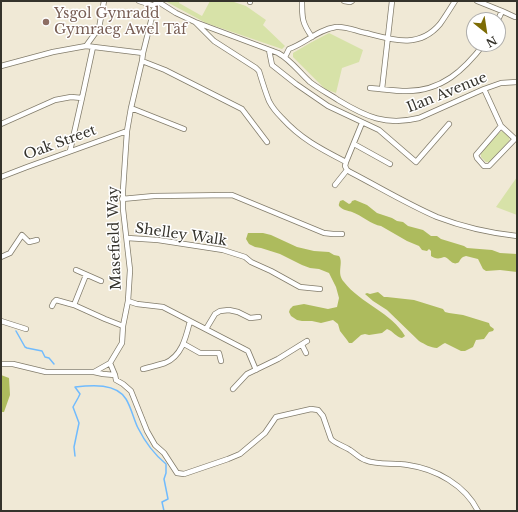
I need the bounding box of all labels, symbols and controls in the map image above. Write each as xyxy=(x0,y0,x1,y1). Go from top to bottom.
place label: Ysgol Gynradd Gymraeg Awel Tâf xyxy=(54,6,187,38)
north arrow xyxy=(466,12,506,52)
marker: Ysgol Gynradd Gymraeg Awel Tâf xyxy=(41,17,51,27)
text: N xyxy=(484,33,499,50)
street label: Ilan Avenue xyxy=(404,69,490,117)
street label: Oak Street xyxy=(22,122,98,164)
street label: Masefield Way xyxy=(105,186,125,290)
street label: Shelley Walk xyxy=(134,220,228,250)

